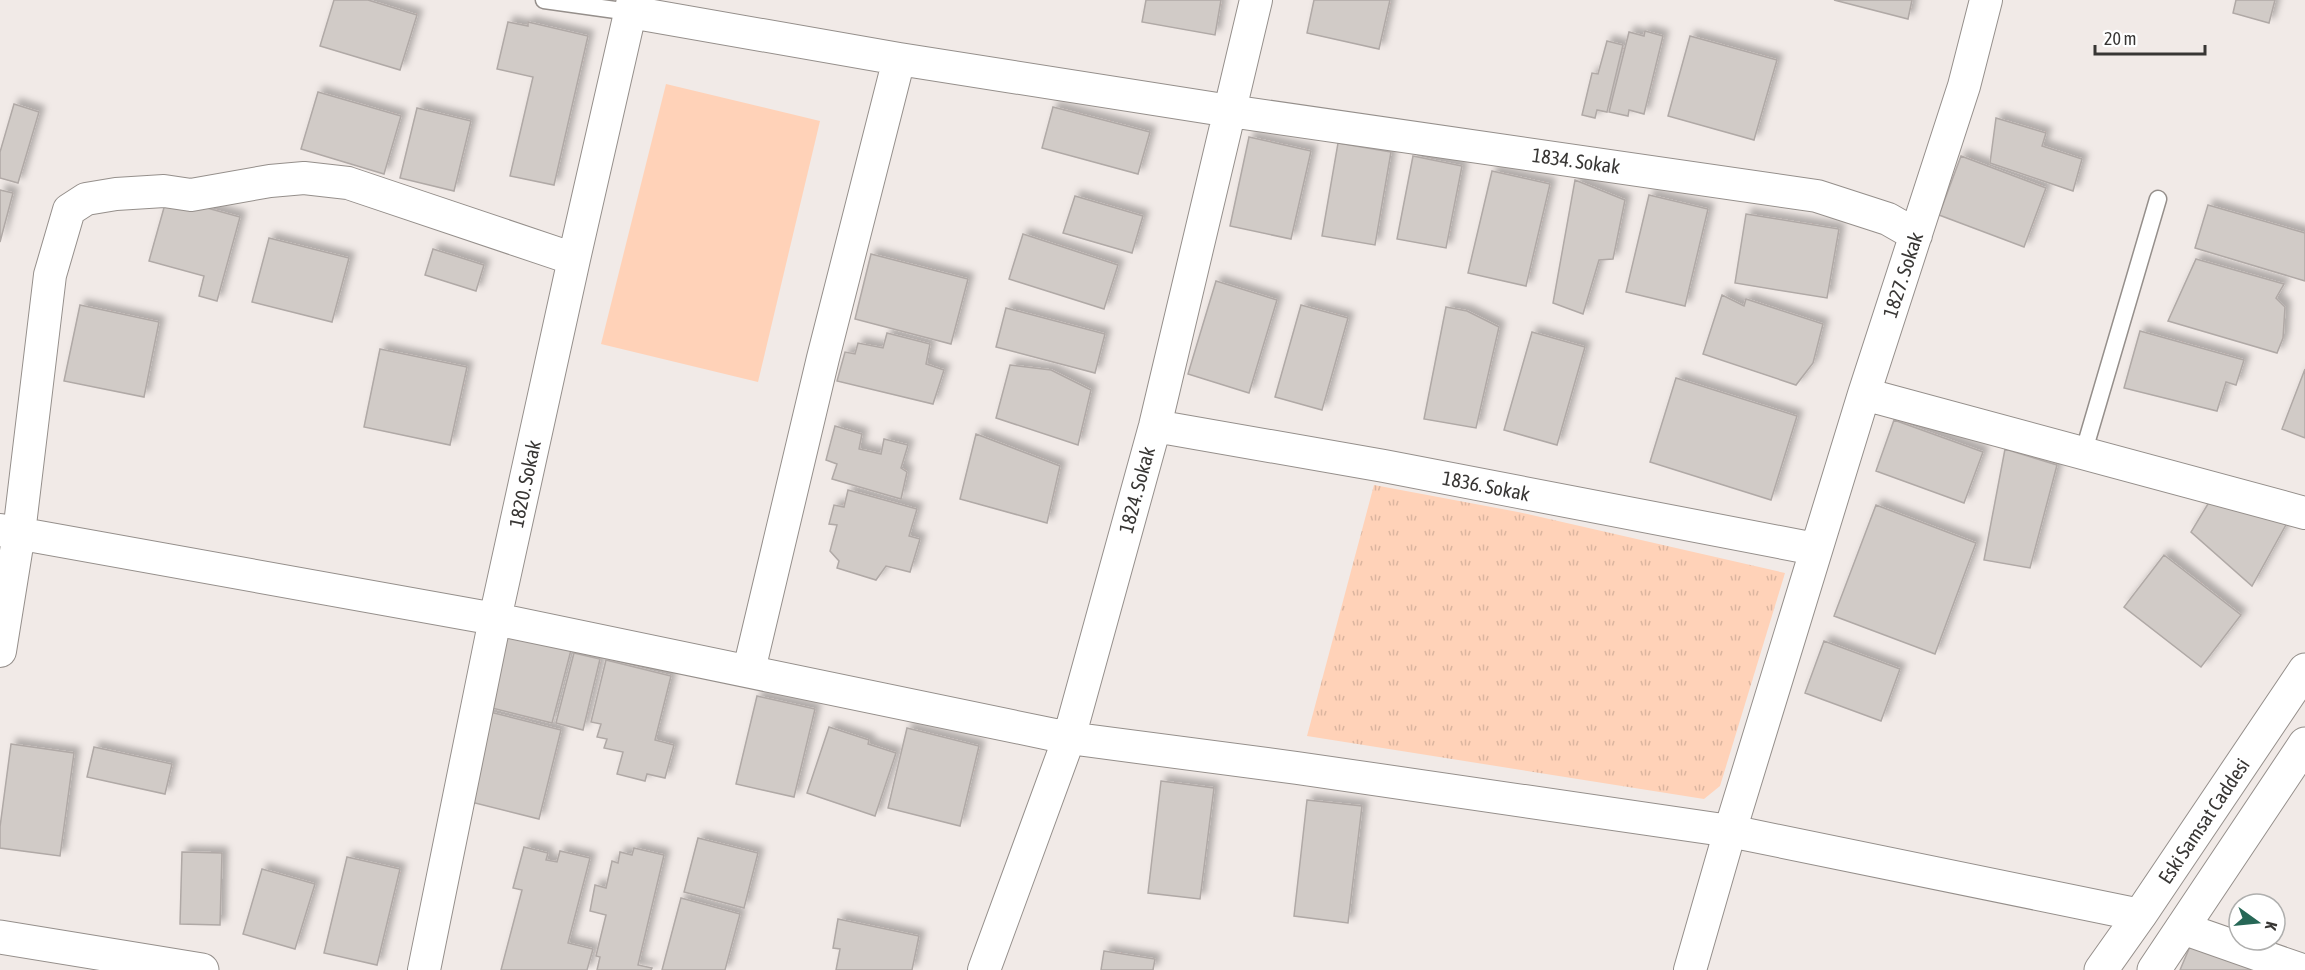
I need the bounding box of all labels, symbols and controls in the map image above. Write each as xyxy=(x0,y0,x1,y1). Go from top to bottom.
scale bar xyxy=(2095,18,2204,56)
text: 20 m xyxy=(2104,28,2136,49)
street label: 1834. Sokak xyxy=(1531,143,1622,178)
street label: 1827. Sokak xyxy=(1878,229,1927,321)
street label: 1820. Sokak xyxy=(504,438,545,530)
street label: 1824. Sokak xyxy=(1114,444,1159,536)
street label: 1836. Sokak xyxy=(1440,466,1532,505)
street label: Eski Samsat Caddesi xyxy=(2153,754,2254,888)
north arrow xyxy=(2227,892,2287,952)
text: K xyxy=(2262,920,2281,932)

